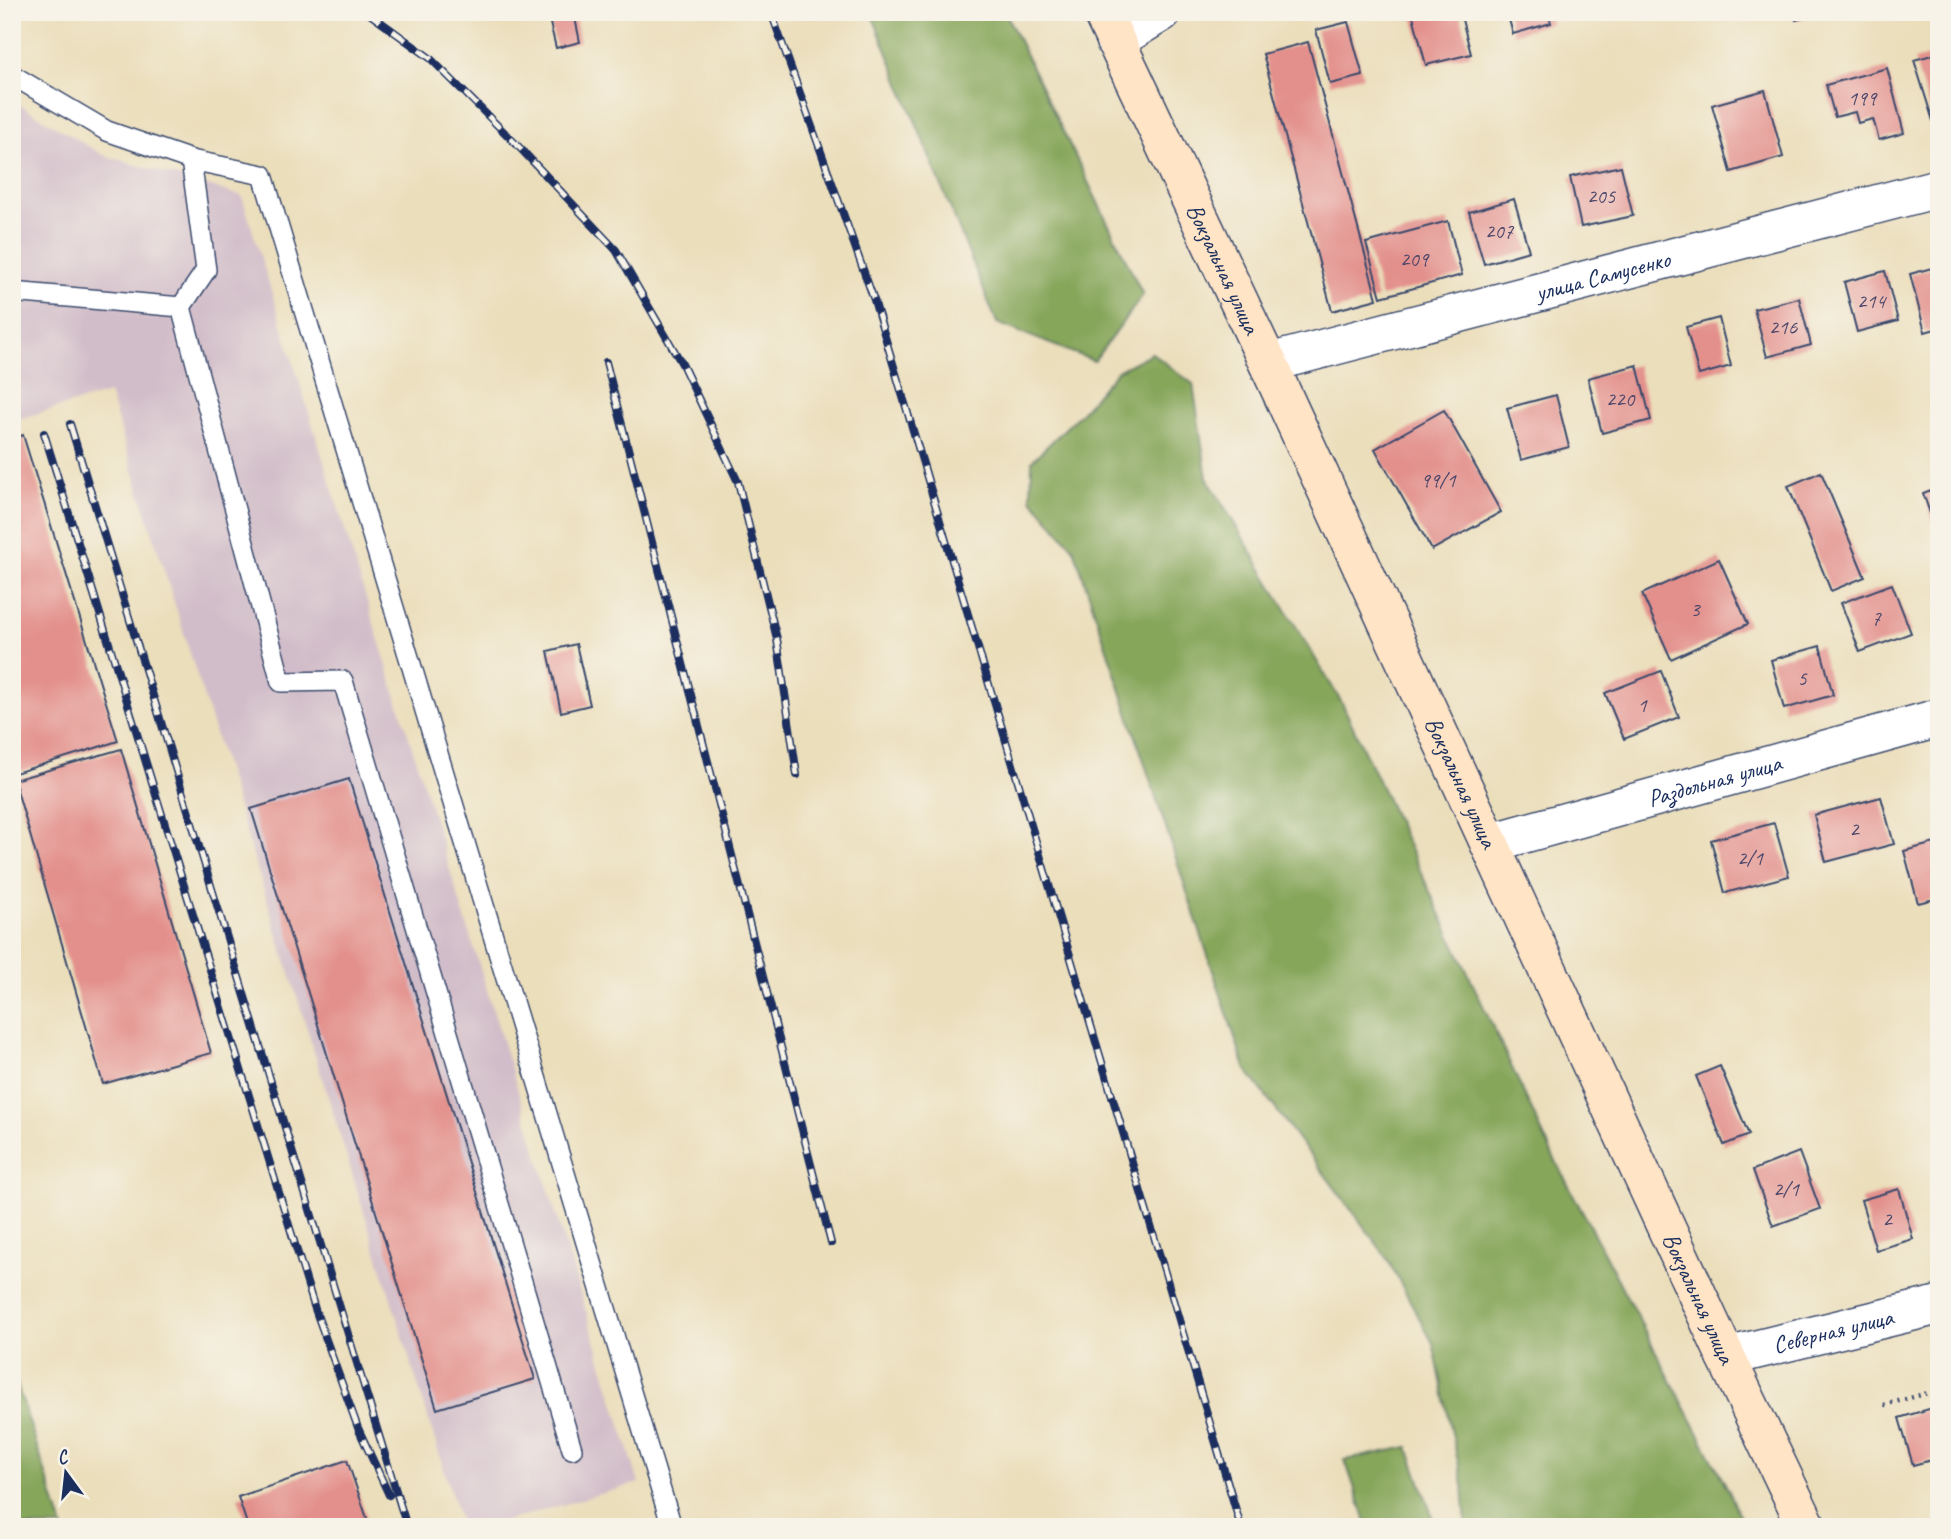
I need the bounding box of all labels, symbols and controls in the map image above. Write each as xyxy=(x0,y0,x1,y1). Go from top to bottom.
house number: 199 xyxy=(1848,85,1878,111)
house number: 205 xyxy=(1587,183,1617,209)
street label: Вокзальная улица xyxy=(1180,199,1268,340)
house number: 207 xyxy=(1485,218,1515,244)
street label: улица Самусенко xyxy=(1530,243,1675,308)
house number: 209 xyxy=(1400,246,1430,272)
house number: 214 xyxy=(1857,288,1888,314)
house number: 216 xyxy=(1769,314,1798,340)
house number: 220 xyxy=(1606,386,1636,412)
house number: 99/1 xyxy=(1420,467,1457,493)
house number: 3 xyxy=(1690,596,1701,622)
house number: 7 xyxy=(1871,605,1882,631)
house number: 5 xyxy=(1797,665,1808,691)
house number: 1 xyxy=(1637,692,1648,718)
street label: Вокзальная улица xyxy=(1418,712,1505,854)
street label: Раздольная улица xyxy=(1644,747,1786,813)
house number: 2 xyxy=(1849,816,1860,842)
house number: 2/1 xyxy=(1737,845,1764,871)
house number: 2/1 xyxy=(1773,1176,1800,1202)
house number: 2 xyxy=(1882,1206,1893,1232)
street label: Вокзальная улица xyxy=(1656,1228,1743,1370)
street label: Северная улица xyxy=(1770,1301,1897,1360)
north arrow xyxy=(32,1438,102,1508)
text: С xyxy=(54,1444,72,1470)

